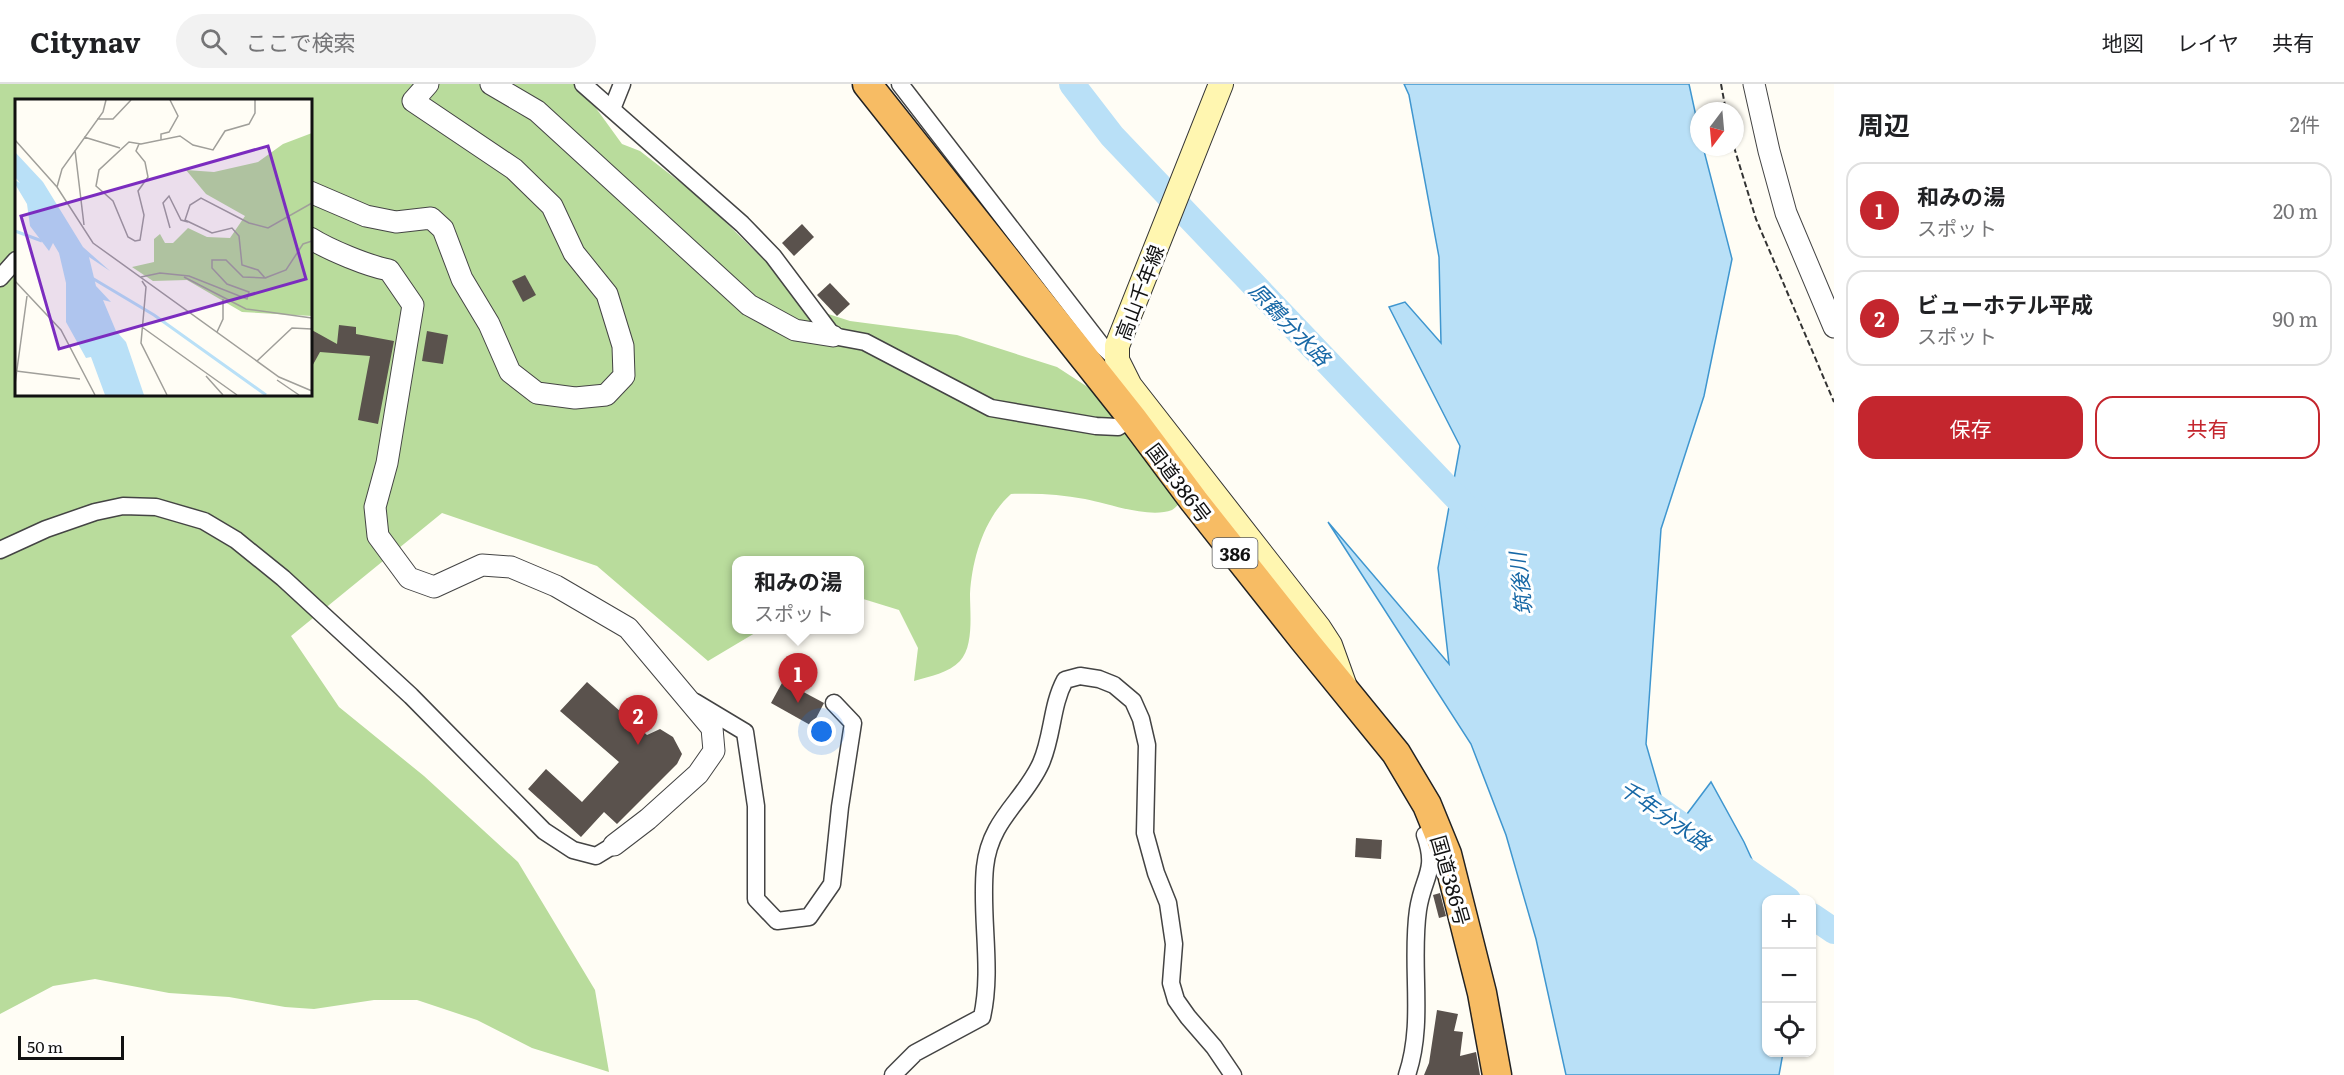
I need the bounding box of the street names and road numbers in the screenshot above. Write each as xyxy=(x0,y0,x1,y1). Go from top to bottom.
street label: 高山千年線 xyxy=(1106,240,1170,344)
street label: 国道386号 xyxy=(1140,436,1220,528)
road number: 386 xyxy=(1212,538,1258,568)
street label: 国道386号 xyxy=(1425,831,1479,929)

